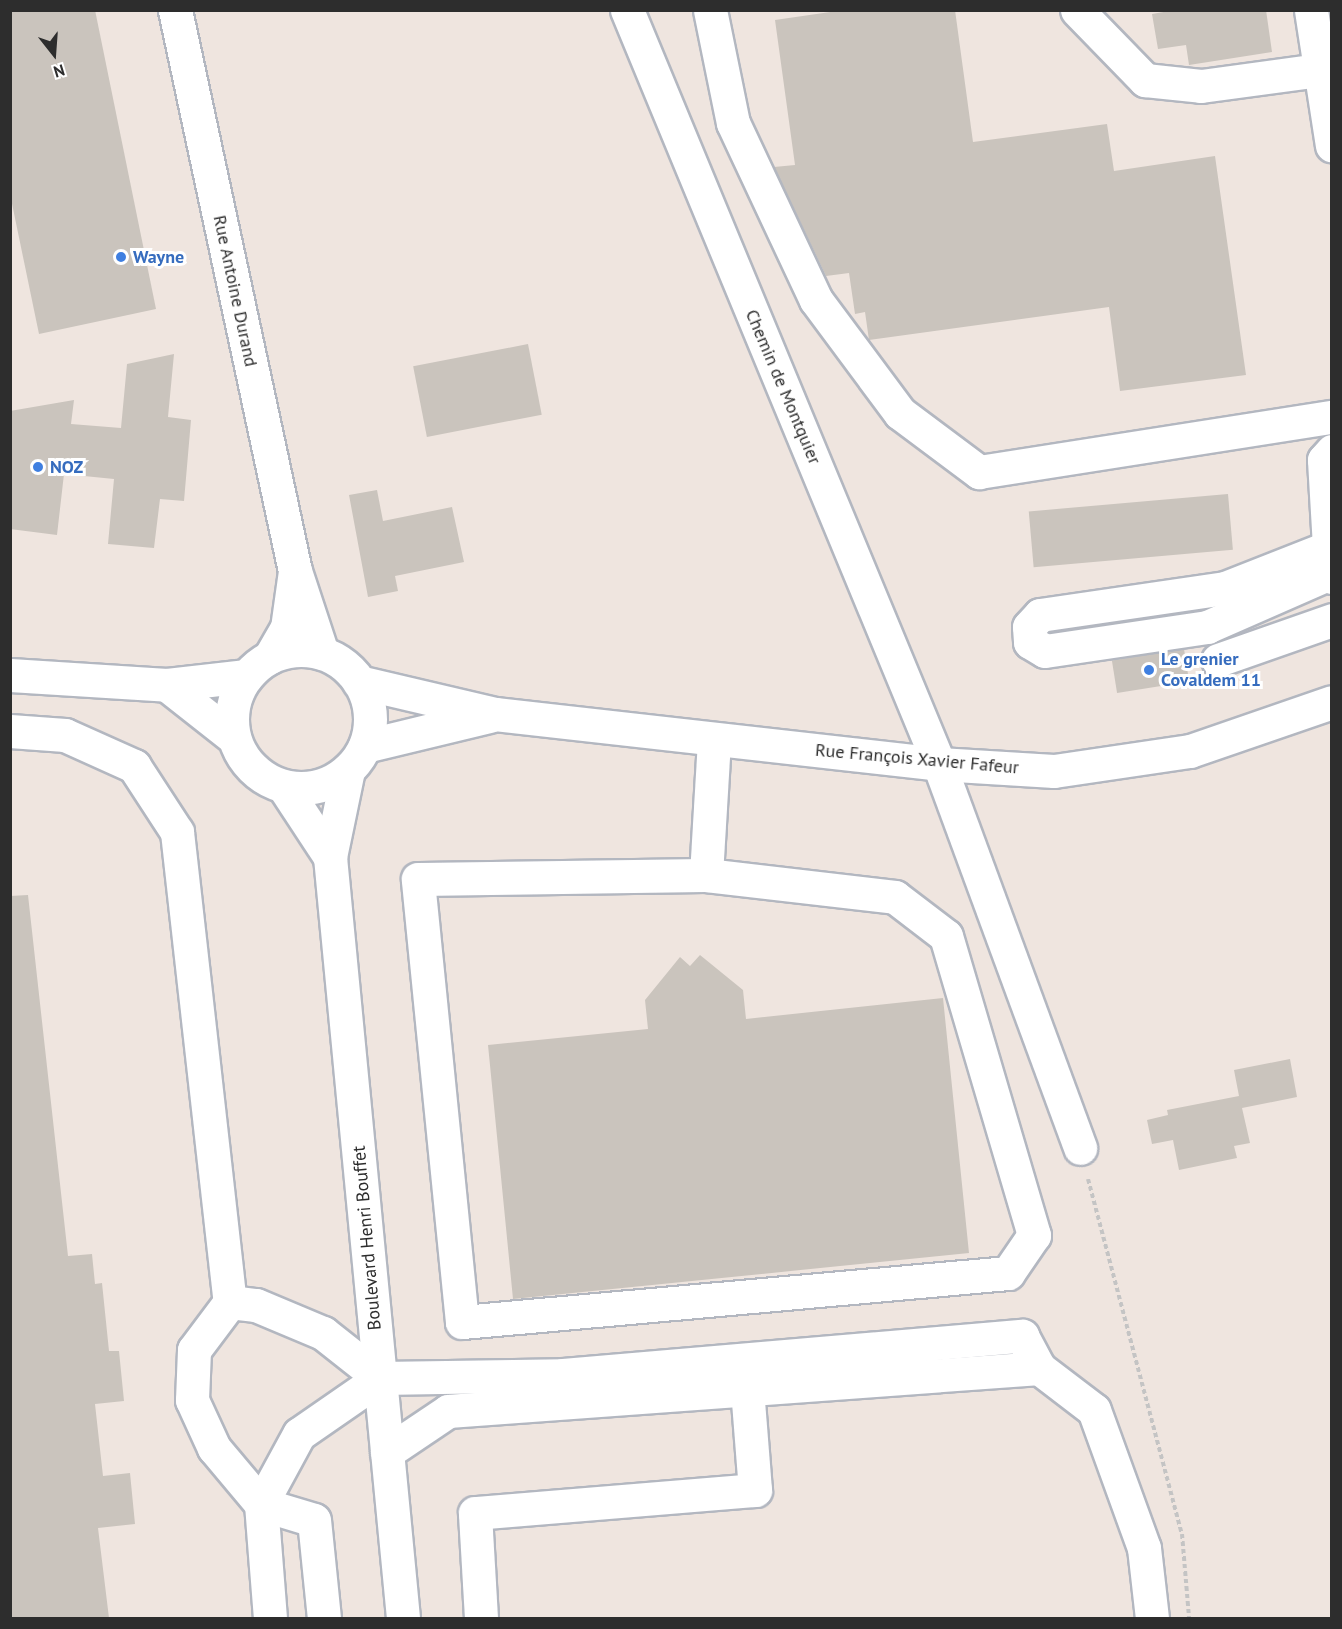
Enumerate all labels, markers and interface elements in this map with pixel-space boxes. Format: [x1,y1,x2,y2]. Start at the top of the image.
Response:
north arrow [24,24,84,84]
text: N [51,60,67,82]
street label: Rue Antoine Durand [208,213,262,369]
place label: Wayne [133,246,184,268]
marker: Wayne [114,250,128,264]
street label: Chemin de Montquier [741,306,825,468]
place label: NOZ [50,456,83,478]
marker: NOZ [31,460,45,474]
place label: Le grenier Covaldem 11 [1161,649,1261,692]
marker: Le grenier Covaldem 11 [1142,663,1156,677]
street label: Rue François Xavier Fafeur [814,739,1020,779]
street label: Boulevard Henri Bouffet [348,1145,386,1331]

